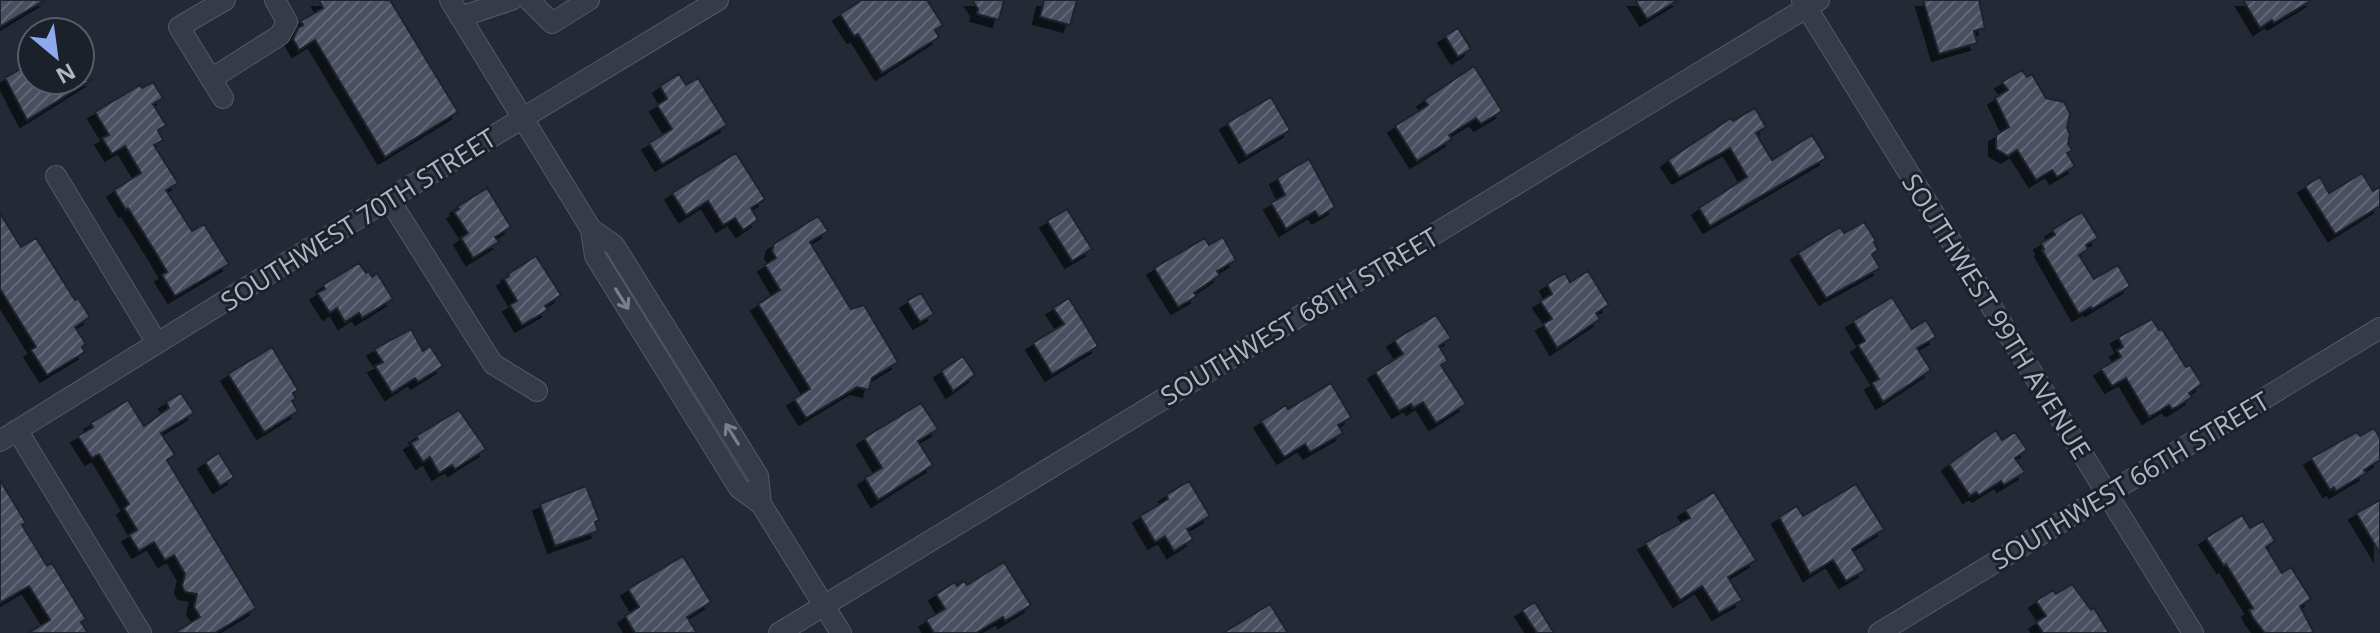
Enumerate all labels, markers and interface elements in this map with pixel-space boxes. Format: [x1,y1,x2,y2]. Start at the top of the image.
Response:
north arrow [16,16,96,96]
text: N [51,57,81,92]
street label: SOUTHWEST 70TH STREET [213,119,503,319]
street label: SOUTHWEST 99TH AVENUE [1894,167,2100,465]
street label: SOUTHWEST 68TH STREET [1153,218,1445,413]
one-way arrow [614,287,630,310]
street label: SOUTHWEST 66TH STREET [1984,382,2276,577]
one-way arrow [723,423,739,446]

